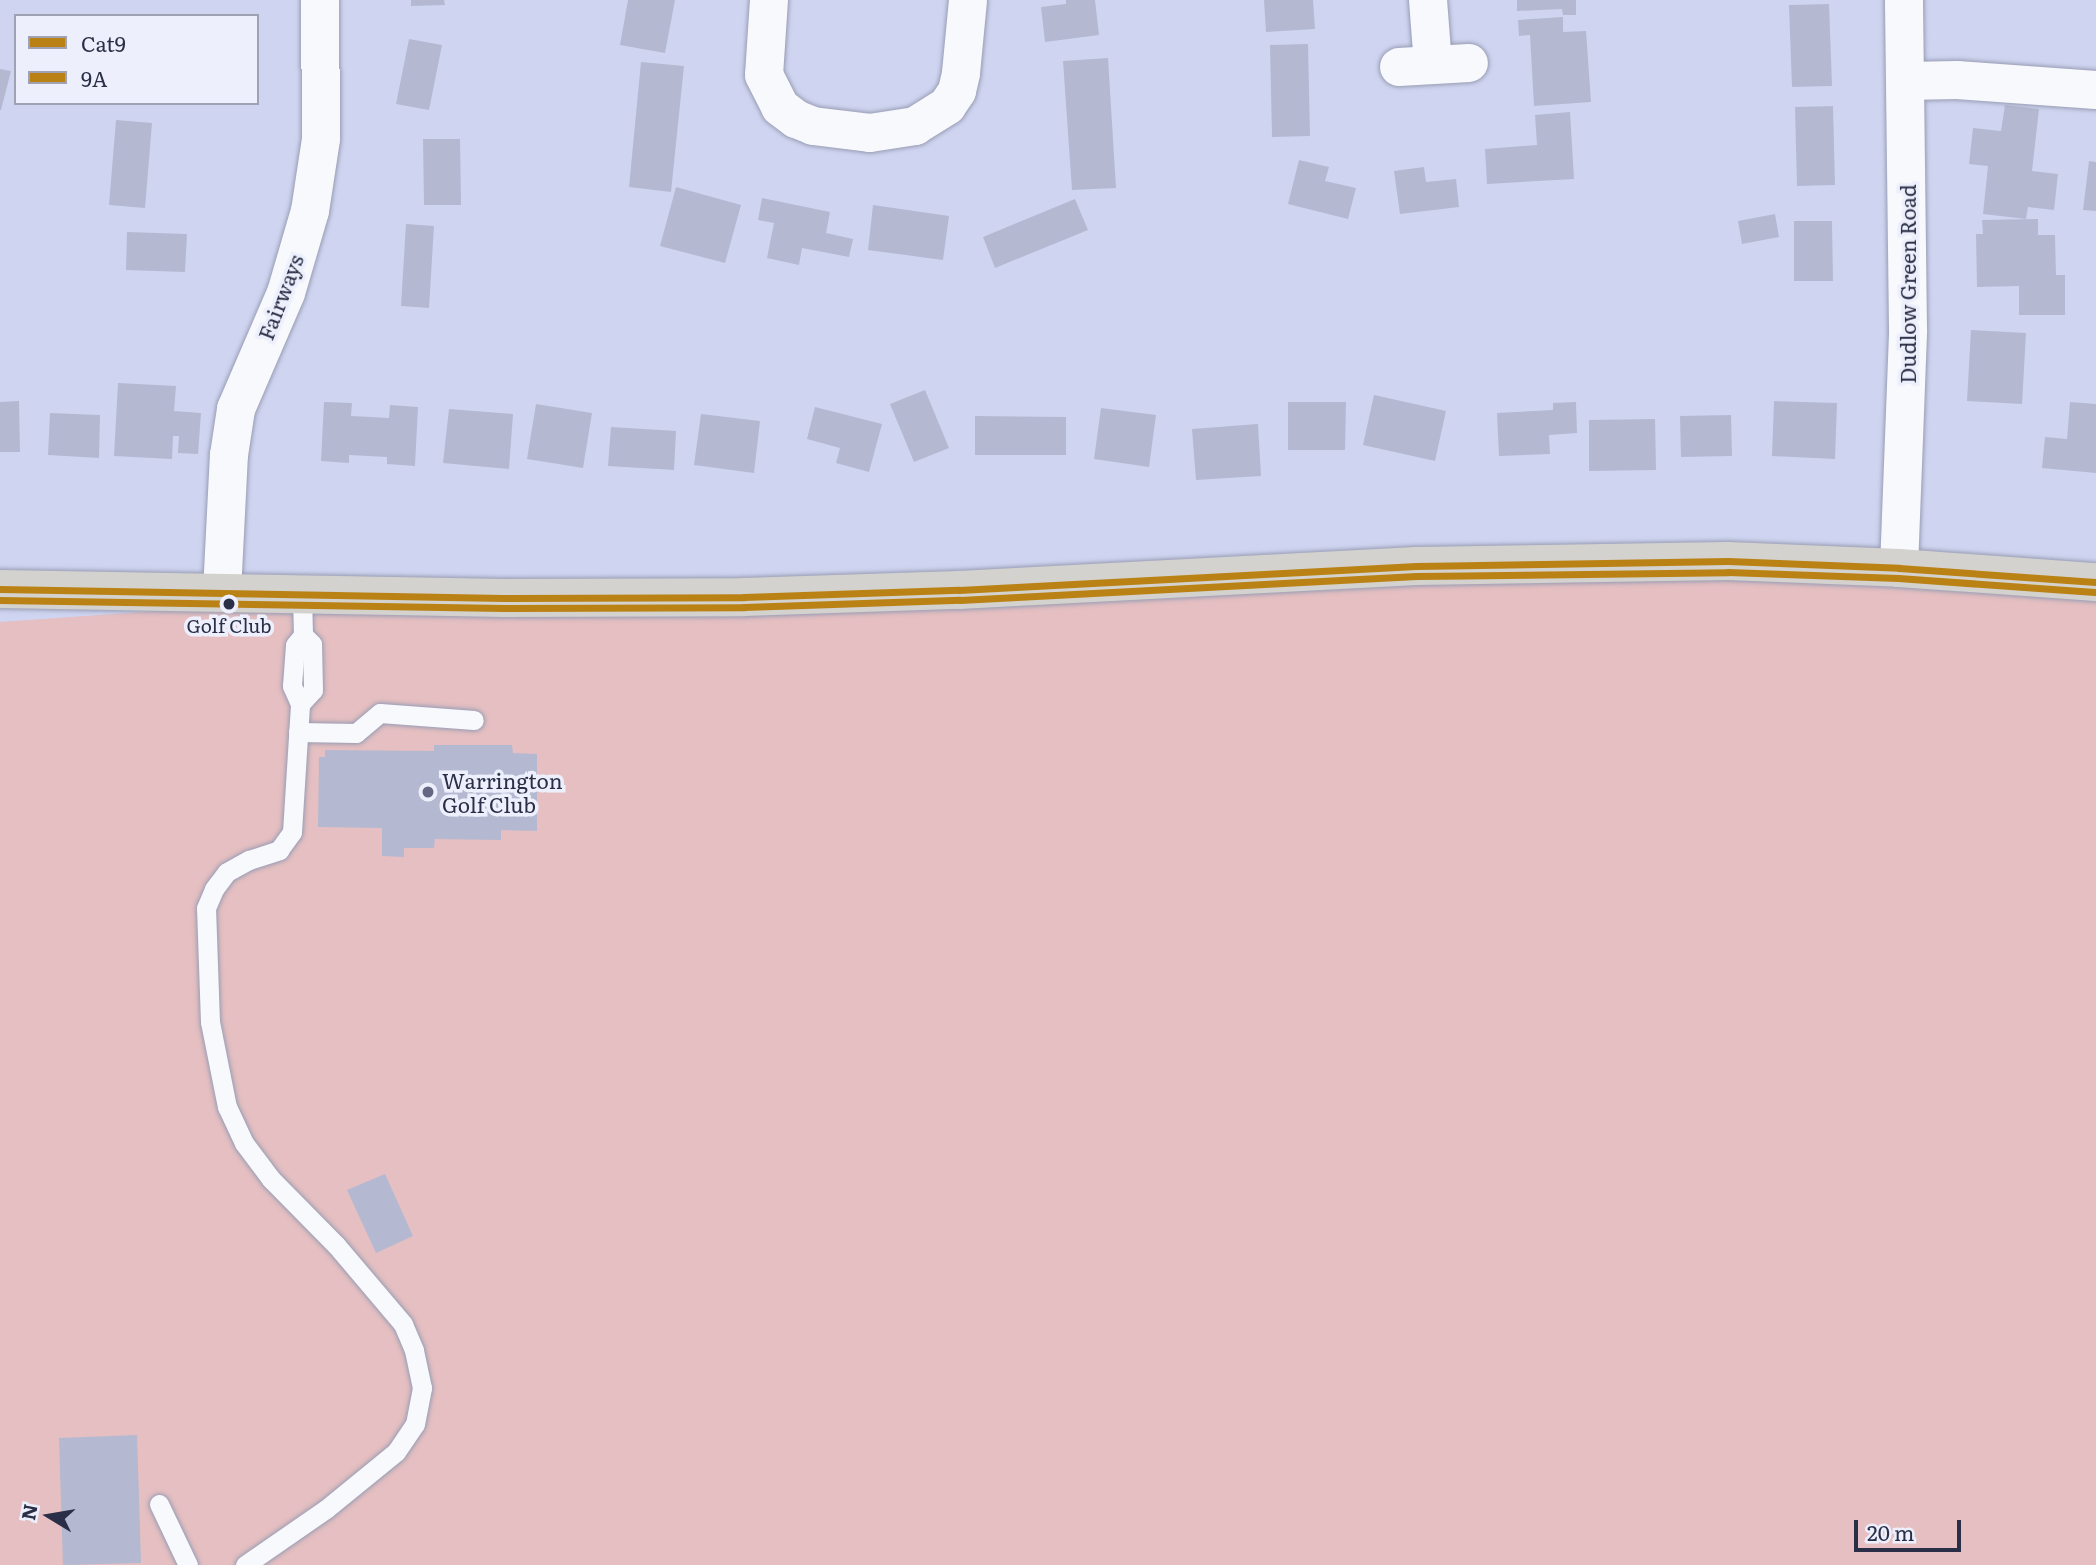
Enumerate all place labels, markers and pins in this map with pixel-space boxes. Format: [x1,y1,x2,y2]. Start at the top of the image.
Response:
marker: Golf Club [222,597,236,611]
place label: Golf Club [186,615,272,637]
place label: Warrington Golf Club [442,767,563,817]
marker: Warrington Golf Club [420,784,436,800]

